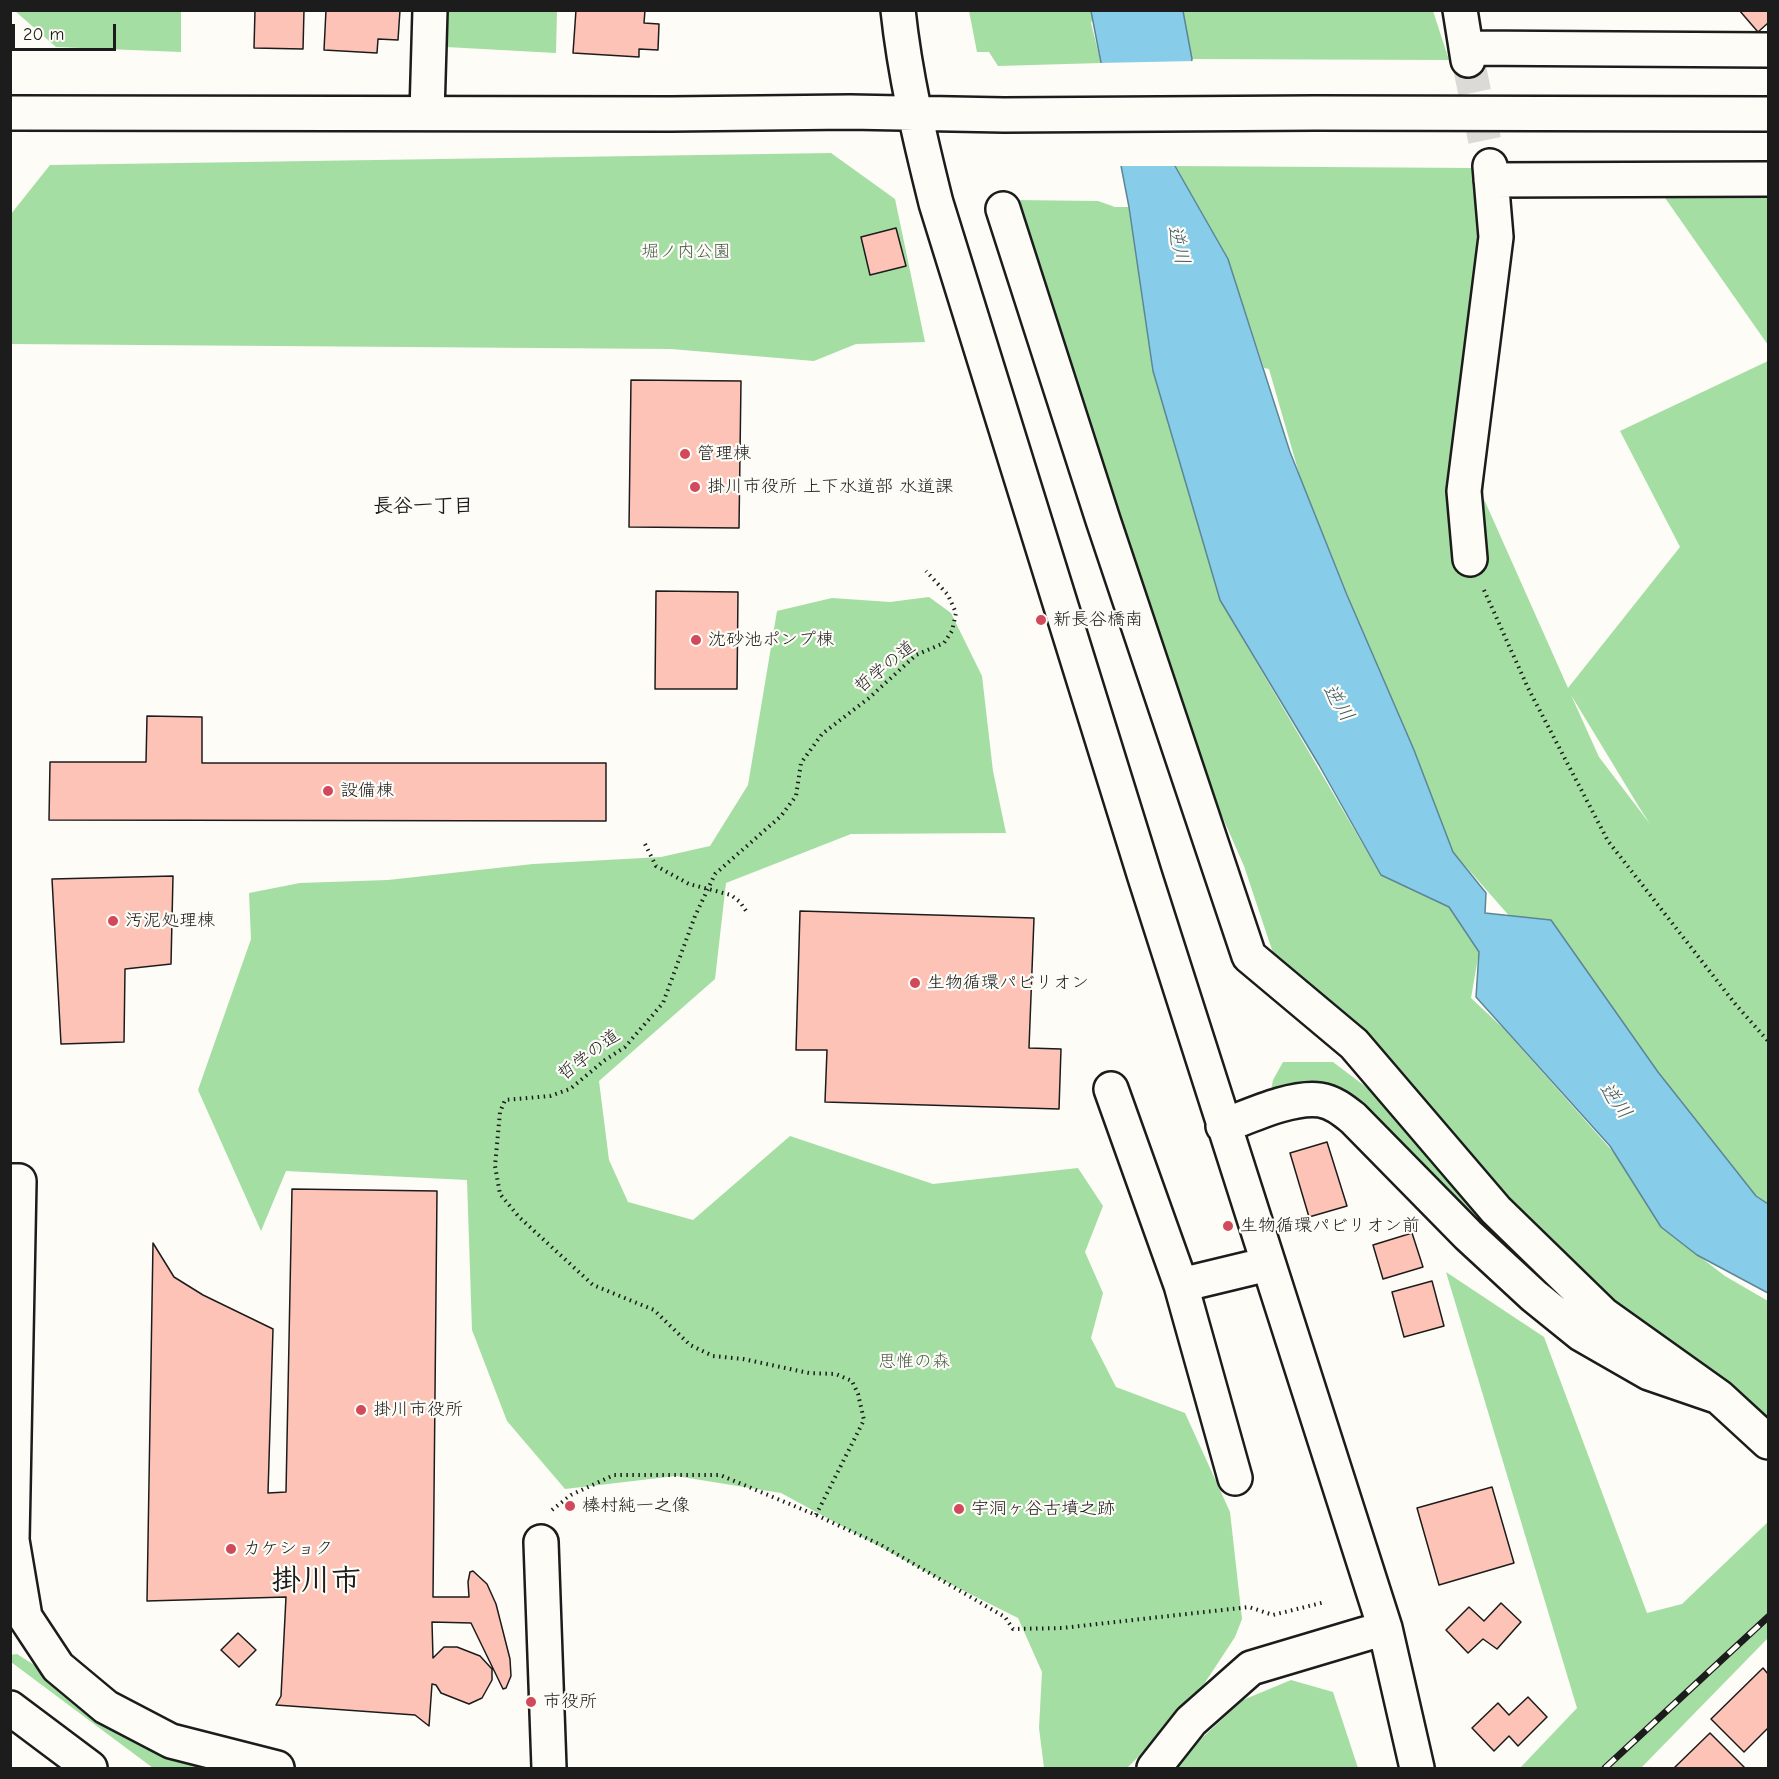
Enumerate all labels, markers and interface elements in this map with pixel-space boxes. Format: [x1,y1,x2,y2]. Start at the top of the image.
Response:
scale bar [15,12,118,50]
text: 20 m [23,24,64,45]
water label: 逆川 [1162,223,1194,267]
park label: 堀ノ内公園 [641,241,731,263]
place label: 管理棟 [697,443,751,465]
marker: 管理棟 [678,447,692,461]
place label: 掛川市役所 上下水道部 水道課 [707,476,953,498]
marker: 掛川市役所 上下水道部 水道課 [688,480,702,494]
district label: 長谷一丁目 [373,494,473,518]
place label: 新長谷橋南 [1053,609,1143,631]
marker: 新長谷橋南 [1034,613,1048,627]
place label: 沈砂池ポンプ棟 [708,629,834,651]
marker: 沈砂池ポンプ棟 [689,633,703,647]
street label: 哲学の道 [850,636,920,698]
water label: 逆川 [1317,680,1359,726]
place label: 設備棟 [340,780,394,802]
marker: 設備棟 [321,784,335,798]
place label: 汚泥処理棟 [125,910,215,932]
marker: 汚泥処理棟 [106,914,120,928]
place label: 生物循環パビリオン [927,972,1089,994]
marker: 生物循環パビリオン [908,976,922,990]
street label: 哲学の道 [554,1025,624,1085]
water label: 逆川 [1594,1078,1636,1124]
place label: 生物循環パビリオン前 [1240,1215,1420,1237]
marker: 生物循環パビリオン前 [1221,1219,1235,1233]
park label: 思惟の森 [878,1351,950,1373]
place label: 掛川市役所 [373,1399,463,1421]
marker: 掛川市役所 [354,1403,368,1417]
place label: 榛村純一之像 [582,1495,690,1517]
place label: 宇洞ヶ谷古墳之跡 [971,1498,1115,1520]
marker: 榛村純一之像 [563,1499,577,1513]
marker: 宇洞ヶ谷古墳之跡 [952,1502,966,1516]
place label: カケショク [243,1538,333,1560]
marker: カケショク [224,1542,238,1556]
district label: 掛川市 [271,1564,361,1600]
place label: 市役所 [543,1691,597,1713]
marker: 市役所 [524,1695,538,1709]

